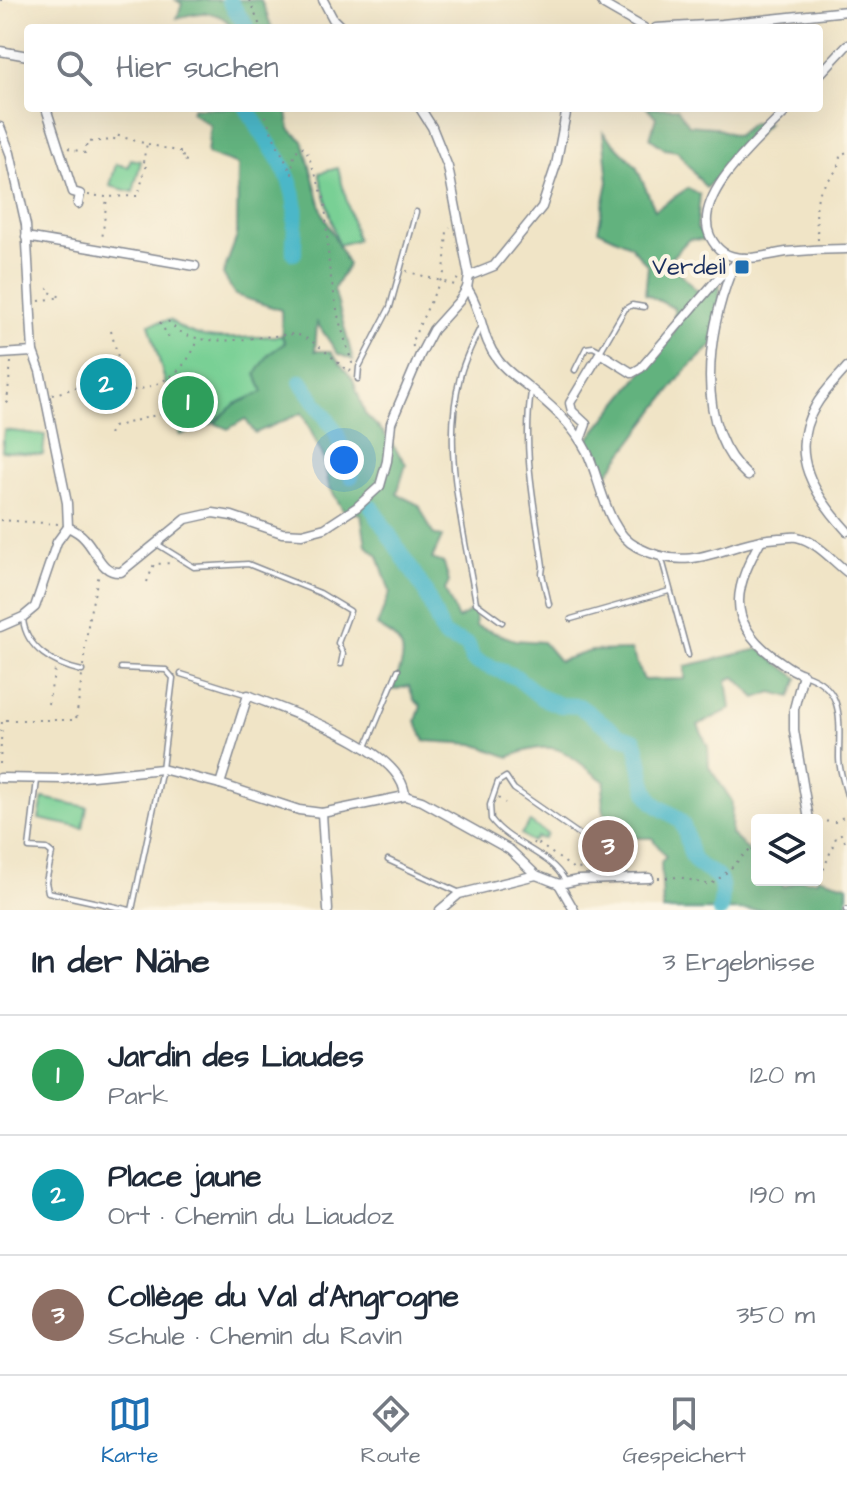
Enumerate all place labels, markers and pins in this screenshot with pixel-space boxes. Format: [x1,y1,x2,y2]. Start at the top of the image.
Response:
place label: Verdeil [652,250,726,284]
marker: Verdeil [733,258,751,276]
pin: 2 [80,354,132,414]
pin: 1 [162,372,214,432]
pin: 3 [582,816,634,876]

